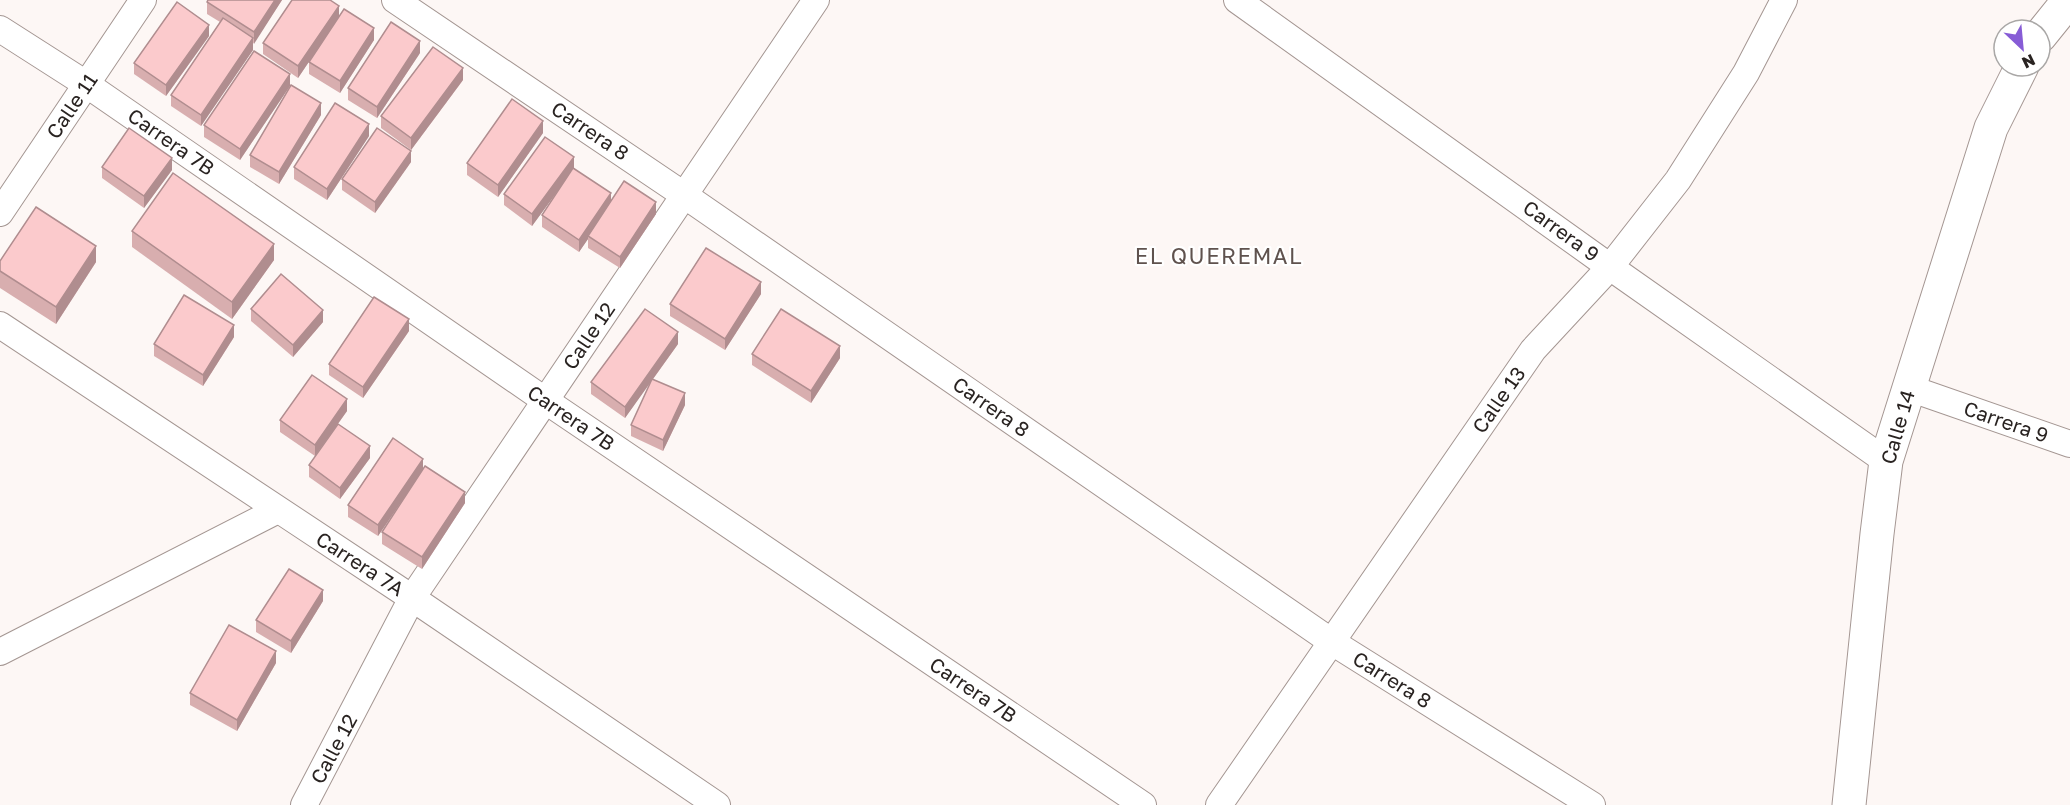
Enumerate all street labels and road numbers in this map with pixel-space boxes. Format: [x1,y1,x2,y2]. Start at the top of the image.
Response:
street label: Calle 11 [41,68,102,143]
street label: Carrera 8 [547,96,634,165]
street label: Carrera 7B [124,103,219,180]
street label: Carrera 9 [1519,195,1604,266]
street label: Calle 12 [557,297,619,373]
street label: Calle 13 [1467,362,1530,437]
street label: Carrera 8 [949,371,1034,441]
street label: Carrera 7B [523,379,620,455]
street label: Calle 14 [1875,387,1919,467]
street label: Carrera 9 [1961,395,2052,447]
street label: Carrera 7A [312,526,409,600]
street label: Carrera 8 [1349,646,1436,713]
street label: Carrera 7B [925,651,1022,727]
street label: Calle 12 [305,710,361,787]

